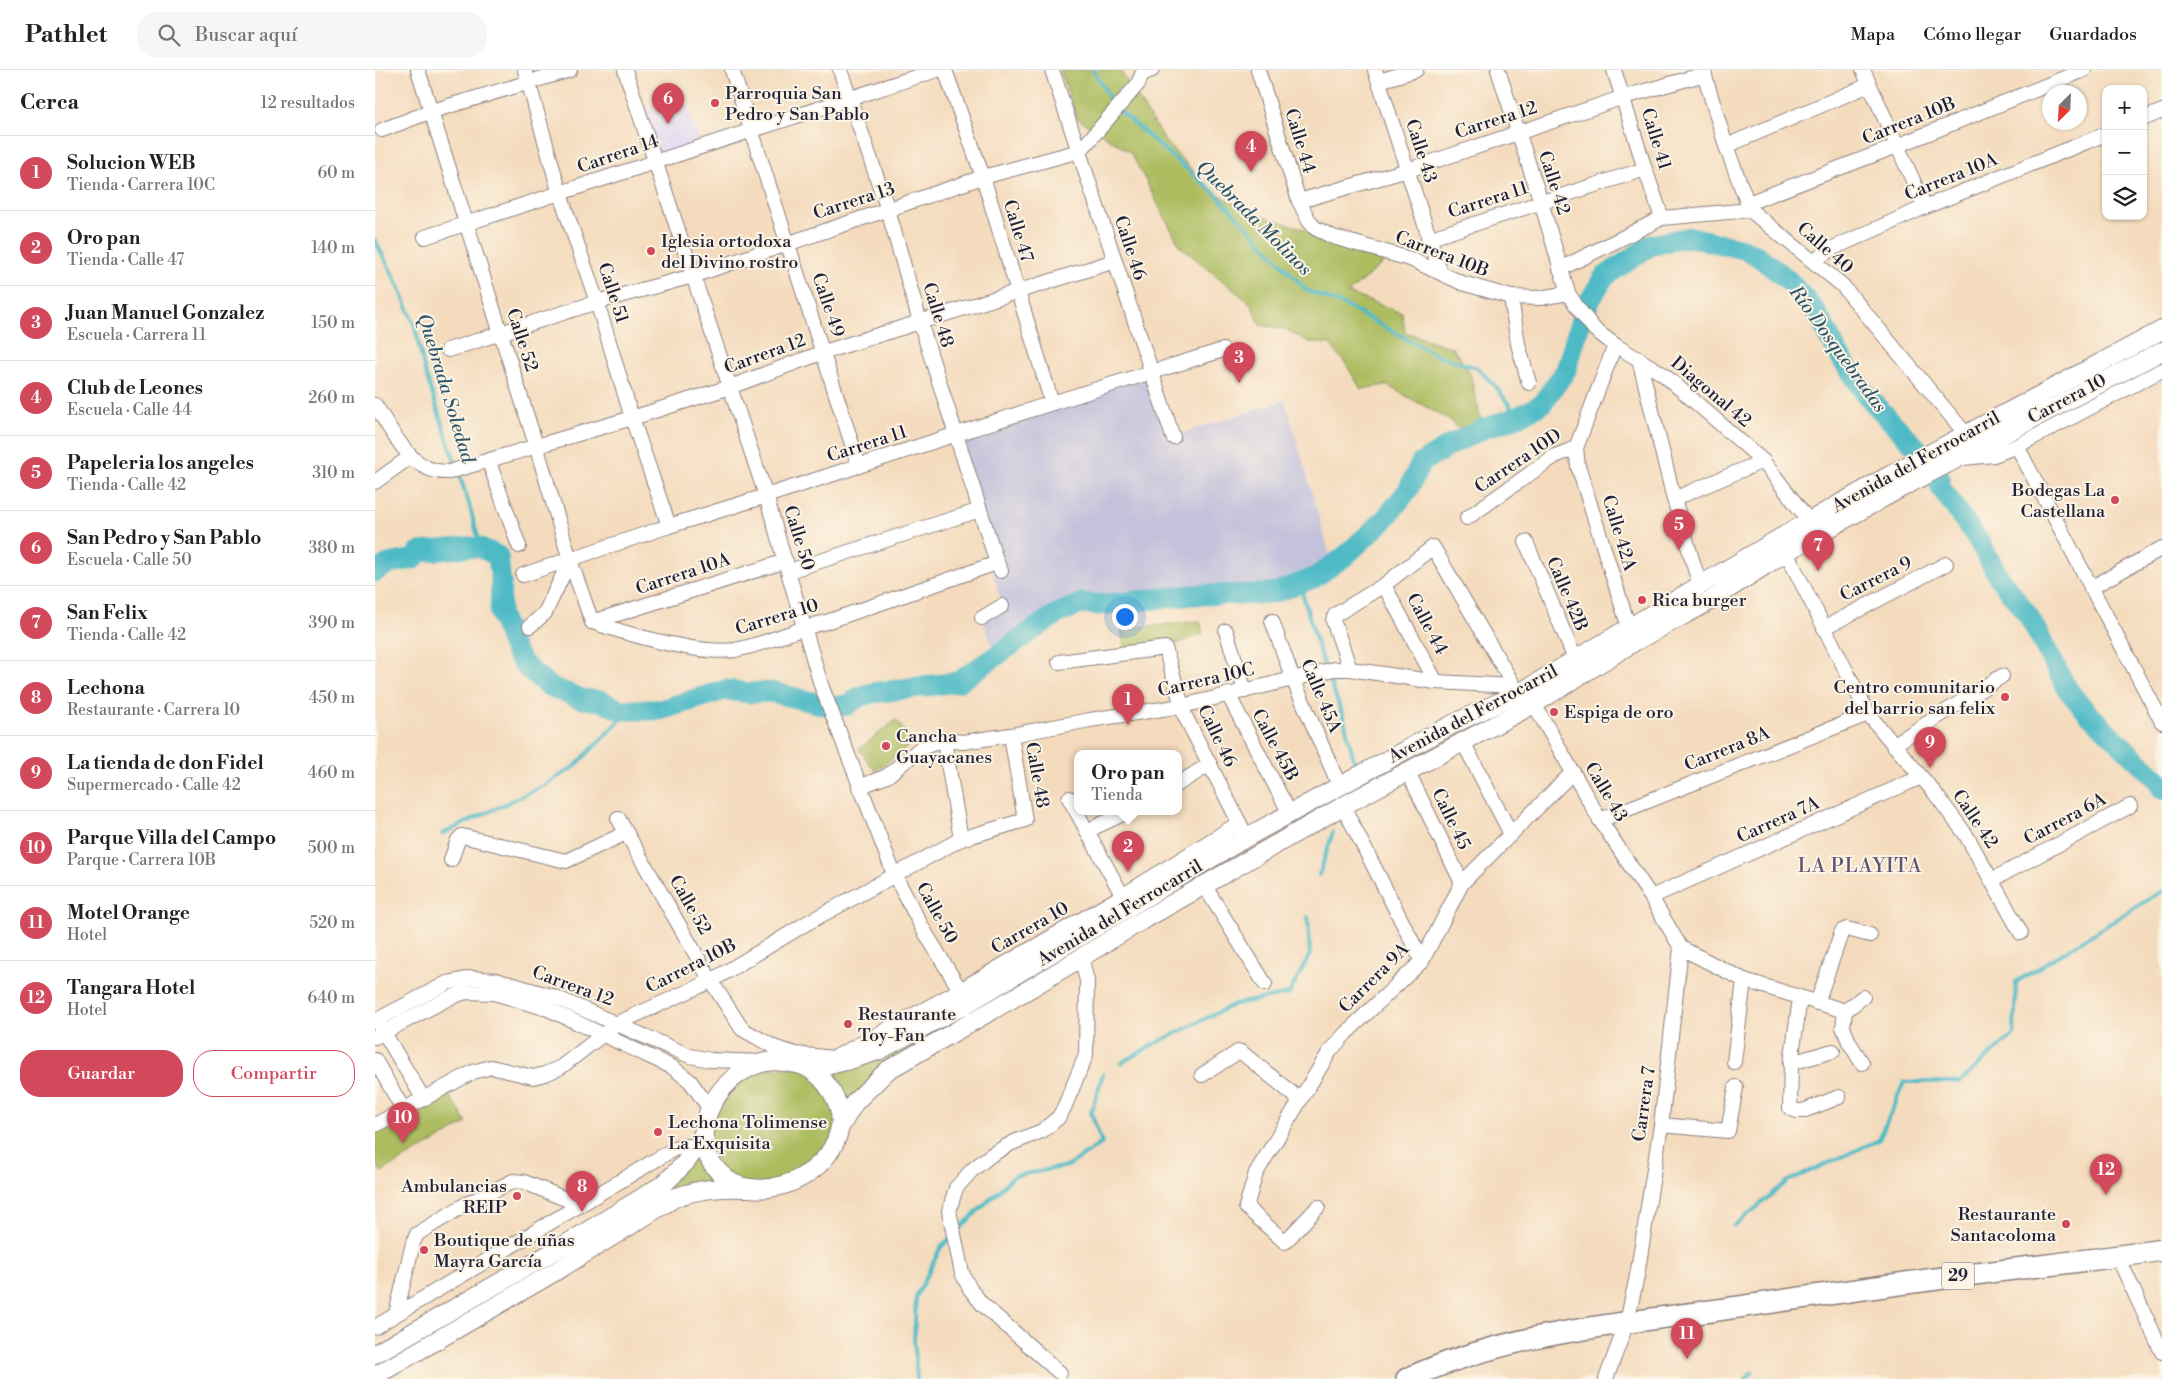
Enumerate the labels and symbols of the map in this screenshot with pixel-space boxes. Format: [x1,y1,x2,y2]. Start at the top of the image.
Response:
place label: Parroquia San Pedro y San Pablo [725,82,869,126]
pin: 6 [652,83,684,124]
north arrow [2042,85,2087,130]
street label: Carrera 10B [1859,92,1959,150]
street label: Carrera 12 [1452,96,1540,144]
marker: Parroquia San Pedro y San Pablo [709,97,721,109]
street label: Calle 41 [1636,105,1676,173]
street label: Calle 44 [1279,106,1321,177]
street label: Calle 43 [1400,116,1442,186]
street label: Carrera 14 [574,129,662,179]
pin: 4 [1235,131,1267,172]
street label: Calle 42 [1533,148,1575,218]
street label: Carrera 10A [1901,148,2001,206]
water label: Quebrada Molinos [1191,155,1317,281]
street label: Carrera 11 [1445,176,1531,224]
street label: Carrera 13 [810,177,898,225]
street label: Calle 47 [998,197,1038,265]
street label: Calle 46 [1109,213,1151,283]
street label: Calle 40 [1792,217,1858,279]
street label: Carrera 10B [1392,226,1492,282]
place label: Iglesia ortodoxa del Divino rostro [661,230,798,274]
marker: Iglesia ortodoxa del Divino rostro [645,245,657,257]
street label: Calle 51 [592,260,634,327]
street label: Calle 49 [806,270,850,340]
street label: Calle 48 [917,280,959,350]
water label: Río Dosquebradas [1783,280,1892,417]
street label: Calle 52 [501,305,543,375]
water label: Quebrada Soledad [412,310,481,467]
street label: Carrera 12 [721,329,809,379]
pin: 3 [1223,342,1255,383]
street label: Diagonal 42 [1666,352,1756,432]
street label: Carrera 10 [2024,369,2110,429]
street label: Avenida del Ferrocarril [1827,406,2005,518]
street label: Carrera 11 [824,420,910,468]
street label: Carrera 10D [1470,424,1566,498]
place label: Bodegas La Castellana [2011,479,2106,523]
street label: Calle 42A [1597,492,1642,574]
marker: Bodegas La Castellana [2109,494,2121,506]
street label: Calle 50 [778,503,820,573]
pin: 5 [1663,509,1695,550]
pin: 7 [1802,530,1834,571]
street label: Carrera 10A [633,548,734,600]
street label: Carrera 9 [1836,551,1916,607]
street label: Calle 42B [1541,553,1593,635]
street label: Calle 44 [1401,589,1453,659]
place label: Rica burger [1652,589,1747,612]
street label: Carrera 10 [733,593,822,641]
marker: Rica burger [1636,594,1648,606]
your location [1112,604,1138,630]
street label: Calle 45A [1295,656,1347,737]
street label: Carrera 10C [1156,658,1256,702]
street label: Avenida del Ferrocarril [1383,659,1562,769]
place label: Centro comunitario del barrio san felix [1833,676,1996,720]
pin: 1 [1112,684,1144,725]
marker: Centro comunitario del barrio san felix [1999,691,2011,703]
street label: Calle 46 [1192,701,1242,771]
place label: Espiga de oro [1564,701,1674,724]
street label: Calle 45B [1246,705,1304,785]
marker: Espiga de oro [1548,706,1560,718]
street label: Carrera 8A [1681,721,1774,777]
place label: Cancha Guayacanes [896,725,992,769]
pin: 9 [1914,727,1946,768]
marker: Cancha Guayacanes [880,740,892,752]
street label: Calle 48 [1020,740,1054,810]
street label: Calle 43 [1579,758,1633,826]
street label: Calle 45 [1426,784,1476,854]
street label: Calle 42 [1947,785,2003,853]
street label: Carrera 6A [2020,787,2111,850]
street label: Carrera 7A [1733,791,1824,848]
pin: 2 [1112,831,1144,872]
street label: Avenida del Ferrocarril [1032,854,1207,972]
district label: LA PLAYITA [1798,854,1922,878]
street label: Calle 52 [664,871,716,939]
street label: Calle 50 [911,878,963,948]
street label: Carrera 10 [987,897,1073,959]
street label: Carrera 10B [642,933,740,999]
street label: Carrera 9A [1334,938,1414,1018]
street label: Carrera 12 [529,961,617,1011]
place label: Restaurante Toy-Fan [858,1003,956,1047]
marker: Restaurante Toy-Fan [842,1018,854,1030]
street label: Carrera 7 [1627,1065,1661,1143]
pin: 10 [387,1102,419,1143]
place label: Lechona Tolimense La Exquisita [668,1111,827,1155]
marker: Lechona Tolimense La Exquisita [652,1126,664,1138]
pin: 12 [2090,1154,2122,1195]
pin: 8 [566,1171,598,1212]
place label: Ambulancias REIP [400,1175,507,1219]
marker: Ambulancias REIP [511,1190,523,1202]
place label: Restaurante Santacoloma [1951,1203,2057,1247]
marker: Restaurante Santacoloma [2060,1218,2072,1230]
place label: Boutique de uñas Mayra García [433,1229,575,1273]
marker: Boutique de uñas Mayra García [418,1244,430,1256]
road number: 29 [1942,1262,1974,1290]
pin: 11 [1671,1318,1703,1359]

